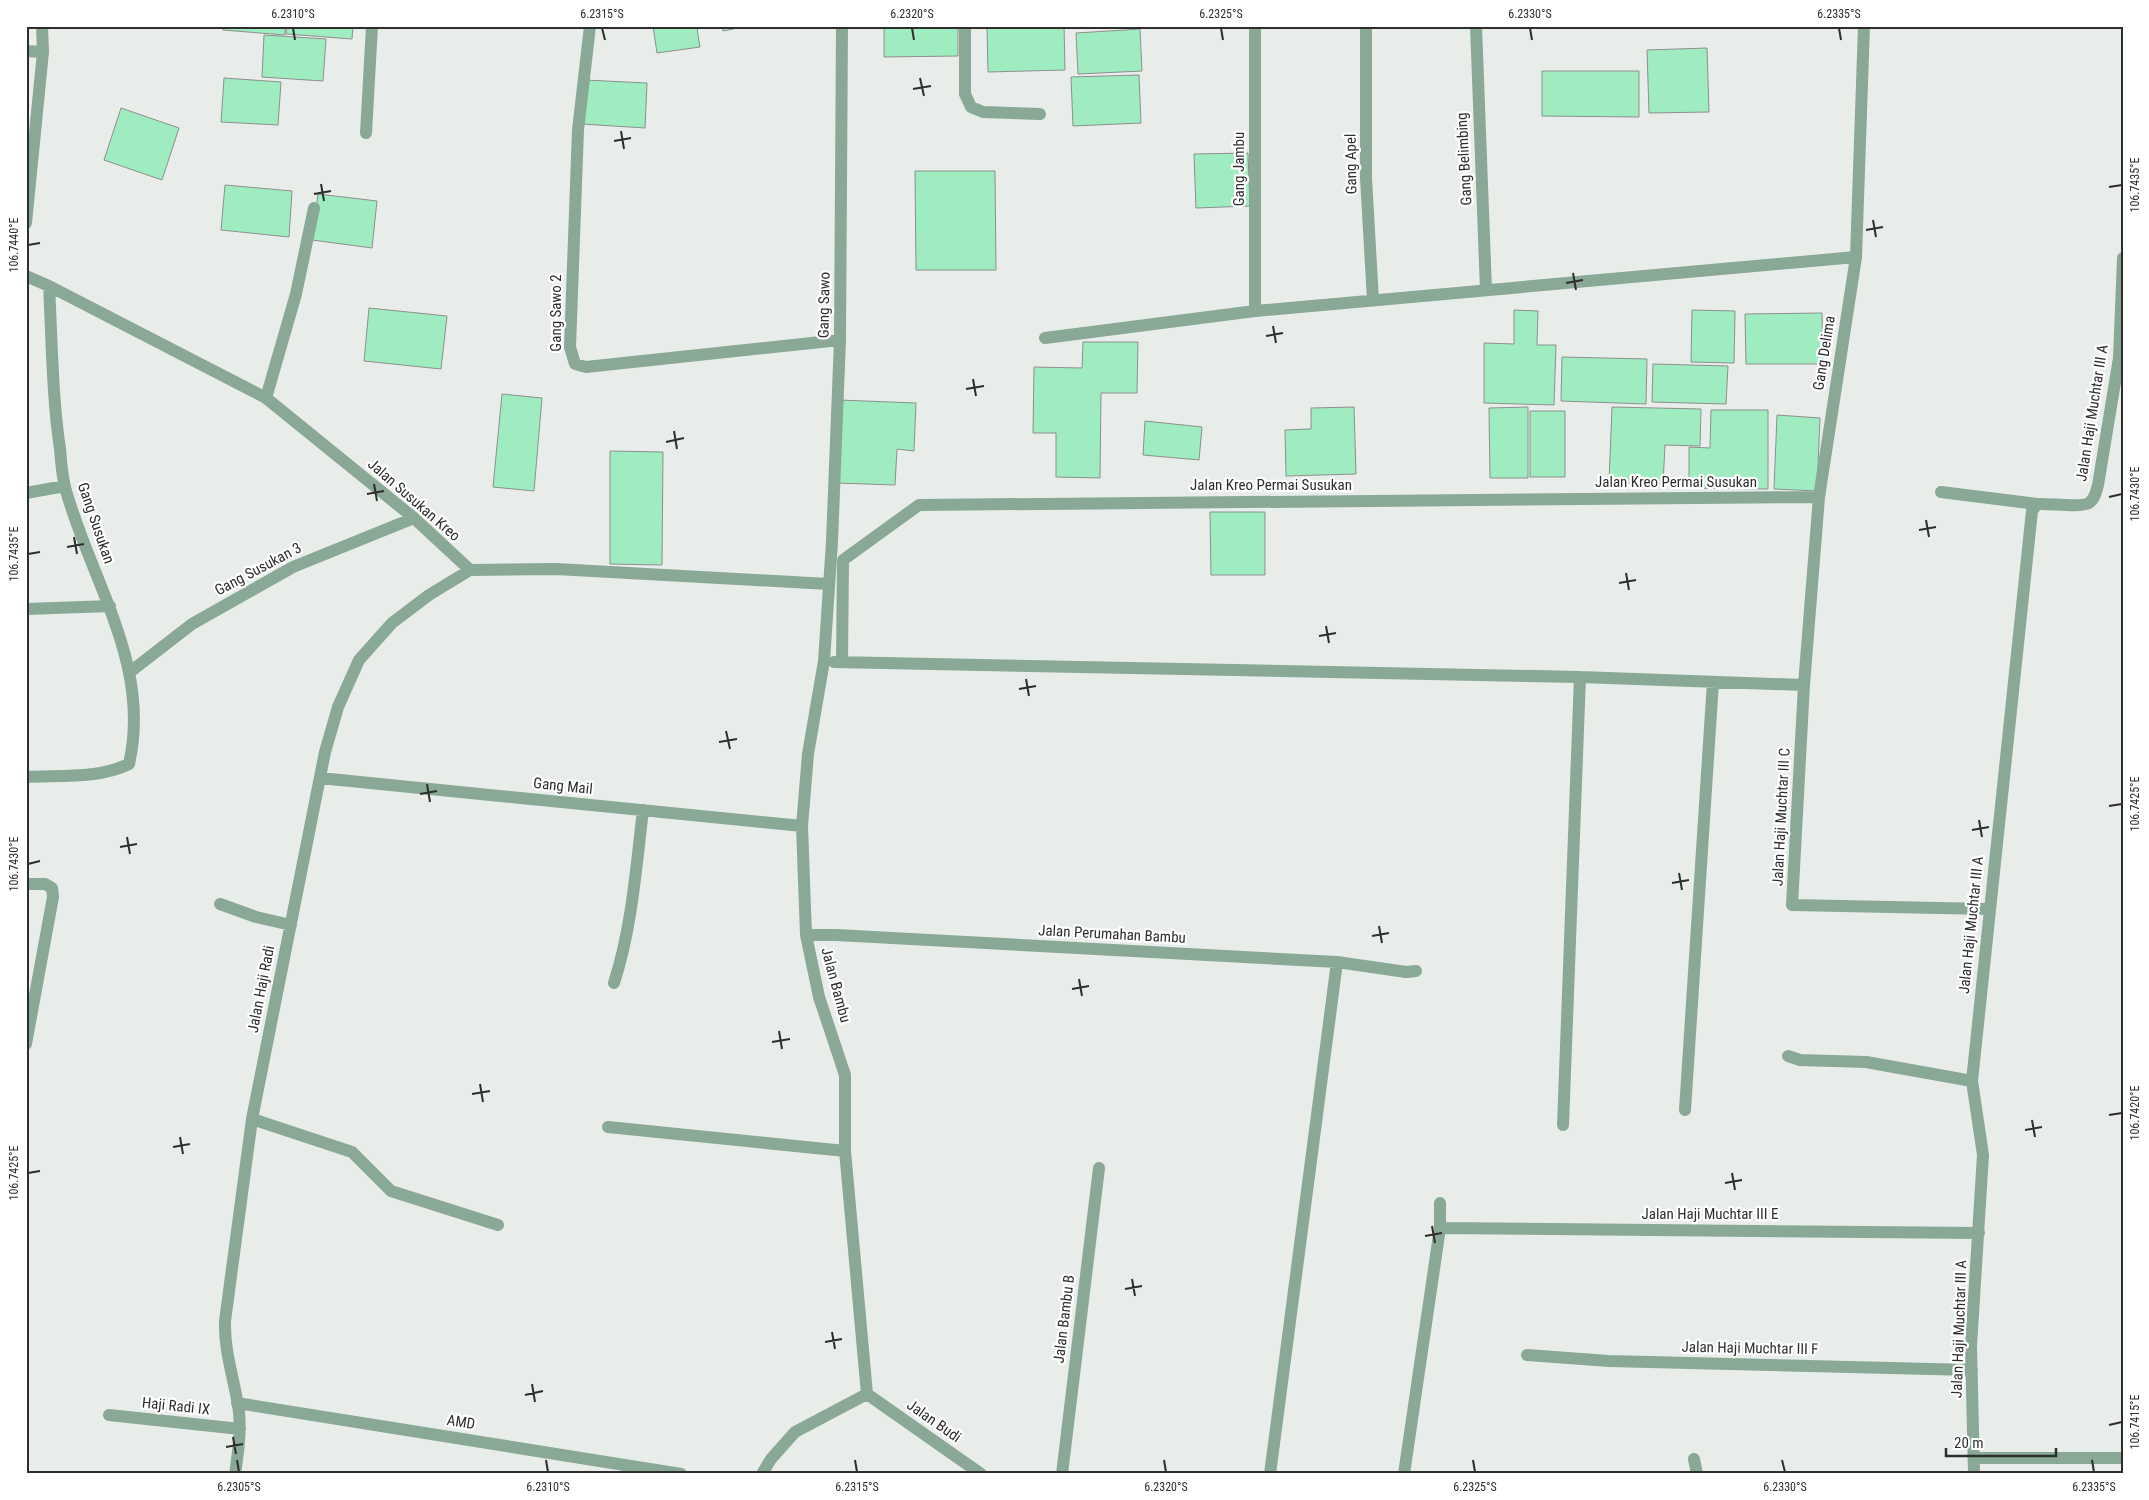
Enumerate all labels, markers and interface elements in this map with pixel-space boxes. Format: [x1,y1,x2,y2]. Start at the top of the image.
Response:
text: 6.2310°S [271,7,315,21]
text: 6.2315°S [580,7,624,21]
text: 6.2320°S [890,7,934,21]
text: 6.2325°S [1199,7,1243,21]
text: 6.2330°S [1508,7,1552,21]
text: 6.2335°S [1817,7,1861,21]
street label: Gang Belimbing [1453,112,1475,206]
street label: Gang Jambu [1230,132,1248,206]
street label: Gang Apel [1341,134,1361,194]
text: 106.7435°E [2128,157,2142,213]
text: 106.7440°E [7,217,21,273]
street label: Gang Sawo [814,272,834,338]
street label: Gang Sawo 2 [547,274,565,352]
street label: Gang Delima [1809,314,1839,392]
street label: Jalan Haji Muchtar III A [2072,343,2112,483]
street label: Jalan Susukan Kreo [364,455,464,545]
text: 106.7430°E [2128,466,2142,522]
street label: Jalan Kreo Permai Susukan [1595,473,1757,491]
street label: Jalan Kreo Permai Susukan [1190,476,1352,494]
street label: Gang Susukan [74,480,118,566]
text: 106.7435°E [7,526,21,582]
street label: Gang Susukan 3 [212,539,304,599]
street label: Jalan Haji Muchtar III C [1768,748,1794,886]
street label: Gang Mail [532,774,594,798]
text: 106.7425°E [2128,776,2142,832]
text: 106.7430°E [7,836,21,892]
street label: Jalan Haji Muchtar III A [1955,855,1987,995]
street label: Jalan Perumahan Bambu [1038,921,1186,947]
street label: Jalan Haji Radi [244,944,278,1034]
street label: Jalan Bambu [817,945,855,1025]
text: 106.7420°E [2128,1085,2142,1141]
text: 106.7425°E [7,1145,21,1201]
street label: Jalan Haji Muchtar III E [1641,1205,1779,1223]
street label: Jalan Haji Muchtar III A [1948,1259,1970,1398]
street label: Jalan Bambu B [1050,1274,1078,1364]
street label: Jalan Haji Muchtar III F [1681,1338,1819,1358]
street label: Haji Radi IX [141,1393,211,1419]
text: 106.7415°E [2128,1394,2142,1450]
street label: Jalan Budi [903,1396,965,1446]
street label: AMD [445,1411,477,1433]
scale bar [1946,1425,2056,1457]
text: 20 m [1954,1434,1984,1452]
text: 6.2305°S [217,1480,261,1494]
text: 6.2310°S [526,1480,570,1494]
text: 6.2315°S [835,1480,879,1494]
text: 6.2320°S [1144,1480,1188,1494]
text: 6.2325°S [1453,1480,1497,1494]
text: 6.2330°S [1763,1480,1807,1494]
text: 6.2335°S [2072,1480,2116,1494]

